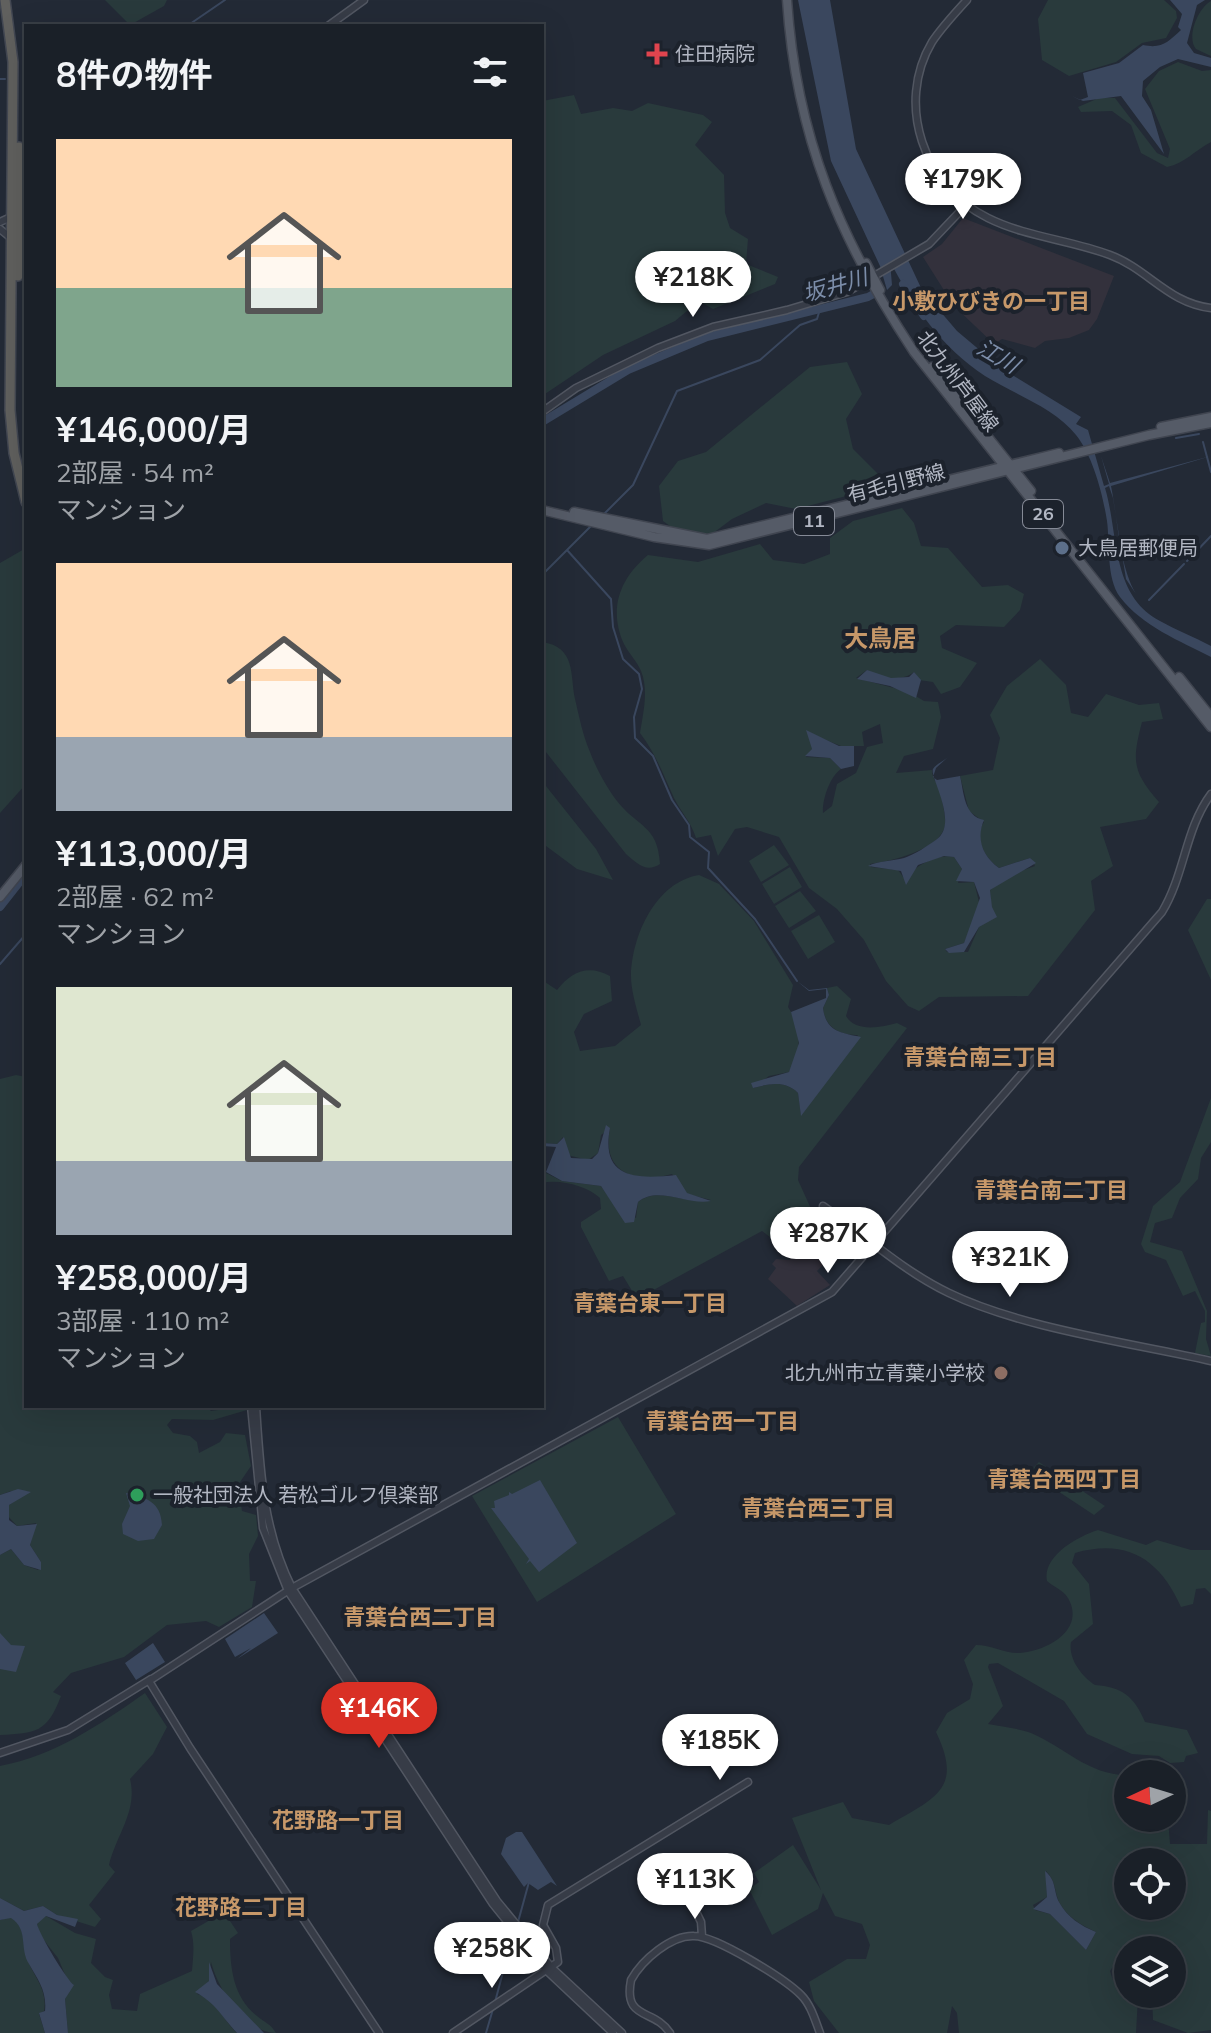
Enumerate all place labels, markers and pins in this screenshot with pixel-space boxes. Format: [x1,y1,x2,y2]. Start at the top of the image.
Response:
place label: 住田病院 [675,41,755,66]
marker: 住田病院 [646,43,668,65]
pin: ¥179K [907,153,1019,221]
pin: ¥218K [637,251,749,319]
place label: 大鳥居郵便局 [1078,535,1198,560]
marker: 大鳥居郵便局 [1053,539,1071,557]
pin: ¥287K [772,1207,884,1275]
pin: ¥321K [954,1231,1066,1299]
place label: 北九州市立青葉小学校 [785,1360,985,1385]
marker: 北九州市立青葉小学校 [992,1364,1010,1382]
place label: 一般社団法人 若松ゴルフ倶楽部 [153,1482,438,1507]
marker: 一般社団法人 若松ゴルフ倶楽部 [128,1486,146,1504]
pin: ¥146K [323,1682,435,1750]
pin: ¥185K [664,1714,776,1782]
pin: ¥113K [639,1853,751,1921]
pin: ¥258K [436,1922,548,1990]

